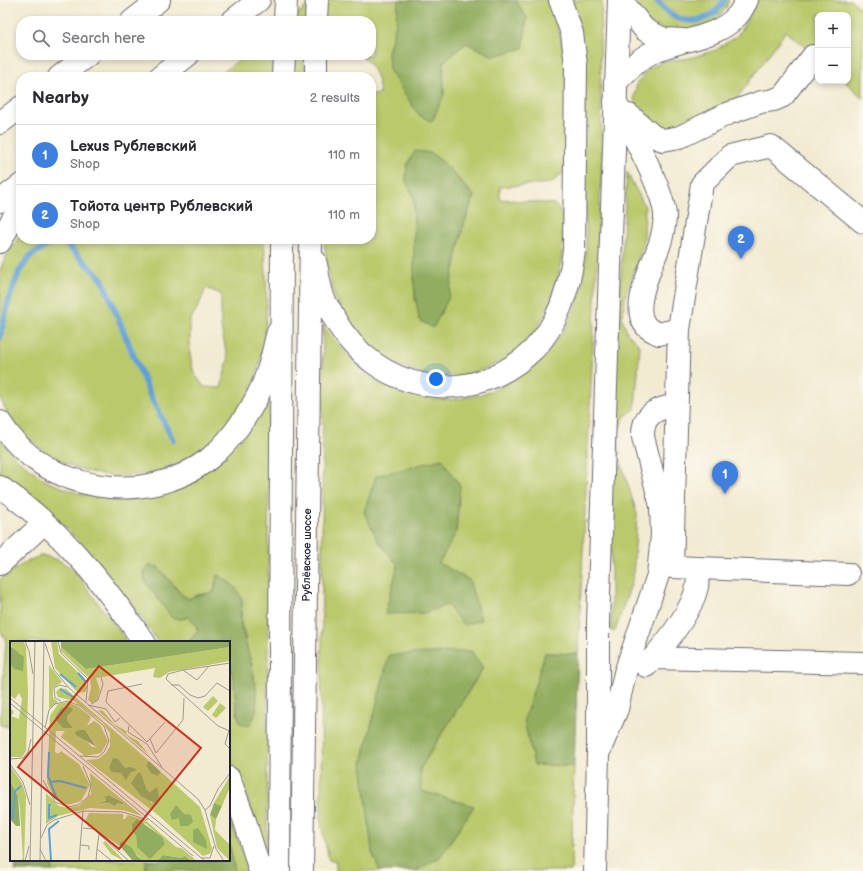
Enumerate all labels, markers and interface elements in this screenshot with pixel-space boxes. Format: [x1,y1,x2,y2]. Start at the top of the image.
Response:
map controls [815,12,851,84]
button: + [815,12,851,48]
search box [16,16,376,60]
icon: search [30,27,52,49]
text: Search here [62,29,145,48]
button: − [815,48,851,84]
text: Nearby [32,88,89,108]
text: 2 results [310,90,360,106]
text: Lexus Рублевский [70,137,197,156]
text: 1 [42,147,48,163]
text: 110 m [328,147,360,163]
text: Shop [70,156,100,172]
text: Тойота центр Рублевский [70,197,253,216]
text: 2 [41,207,49,223]
text: 110 m [328,207,360,223]
text: Shop [70,216,100,232]
pin: 2 [728,226,754,259]
your location [426,369,446,389]
pin: 1 [712,461,738,494]
street label: Рублёвское шоссе [300,508,314,602]
inset map [10,641,230,861]

